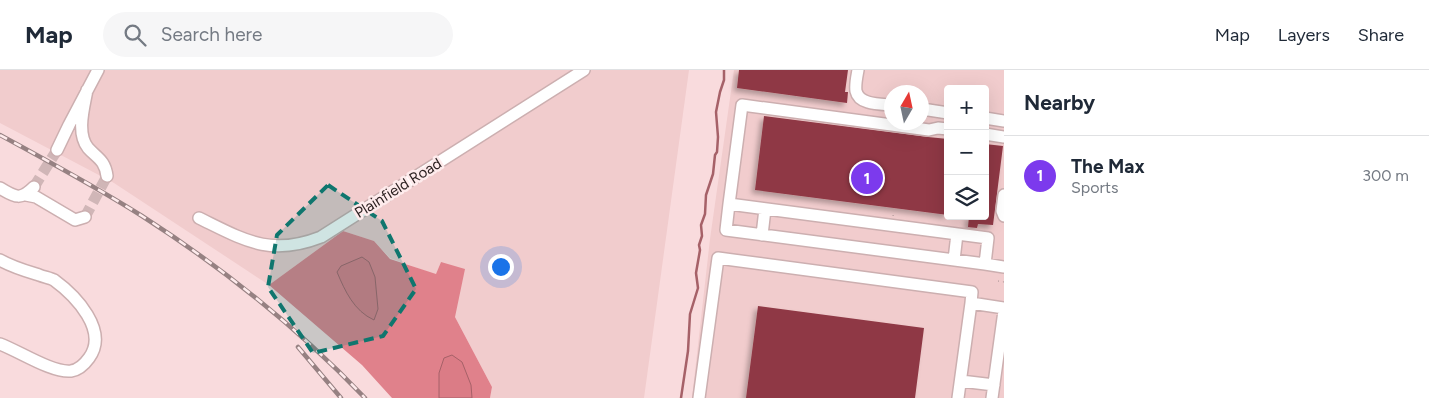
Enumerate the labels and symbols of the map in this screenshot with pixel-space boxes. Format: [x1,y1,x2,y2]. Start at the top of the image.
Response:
north arrow [884,85,929,130]
street label: Plainfield Road [351,154,445,222]
pin: 1 [851,159,883,197]
your location [488,254,514,280]

